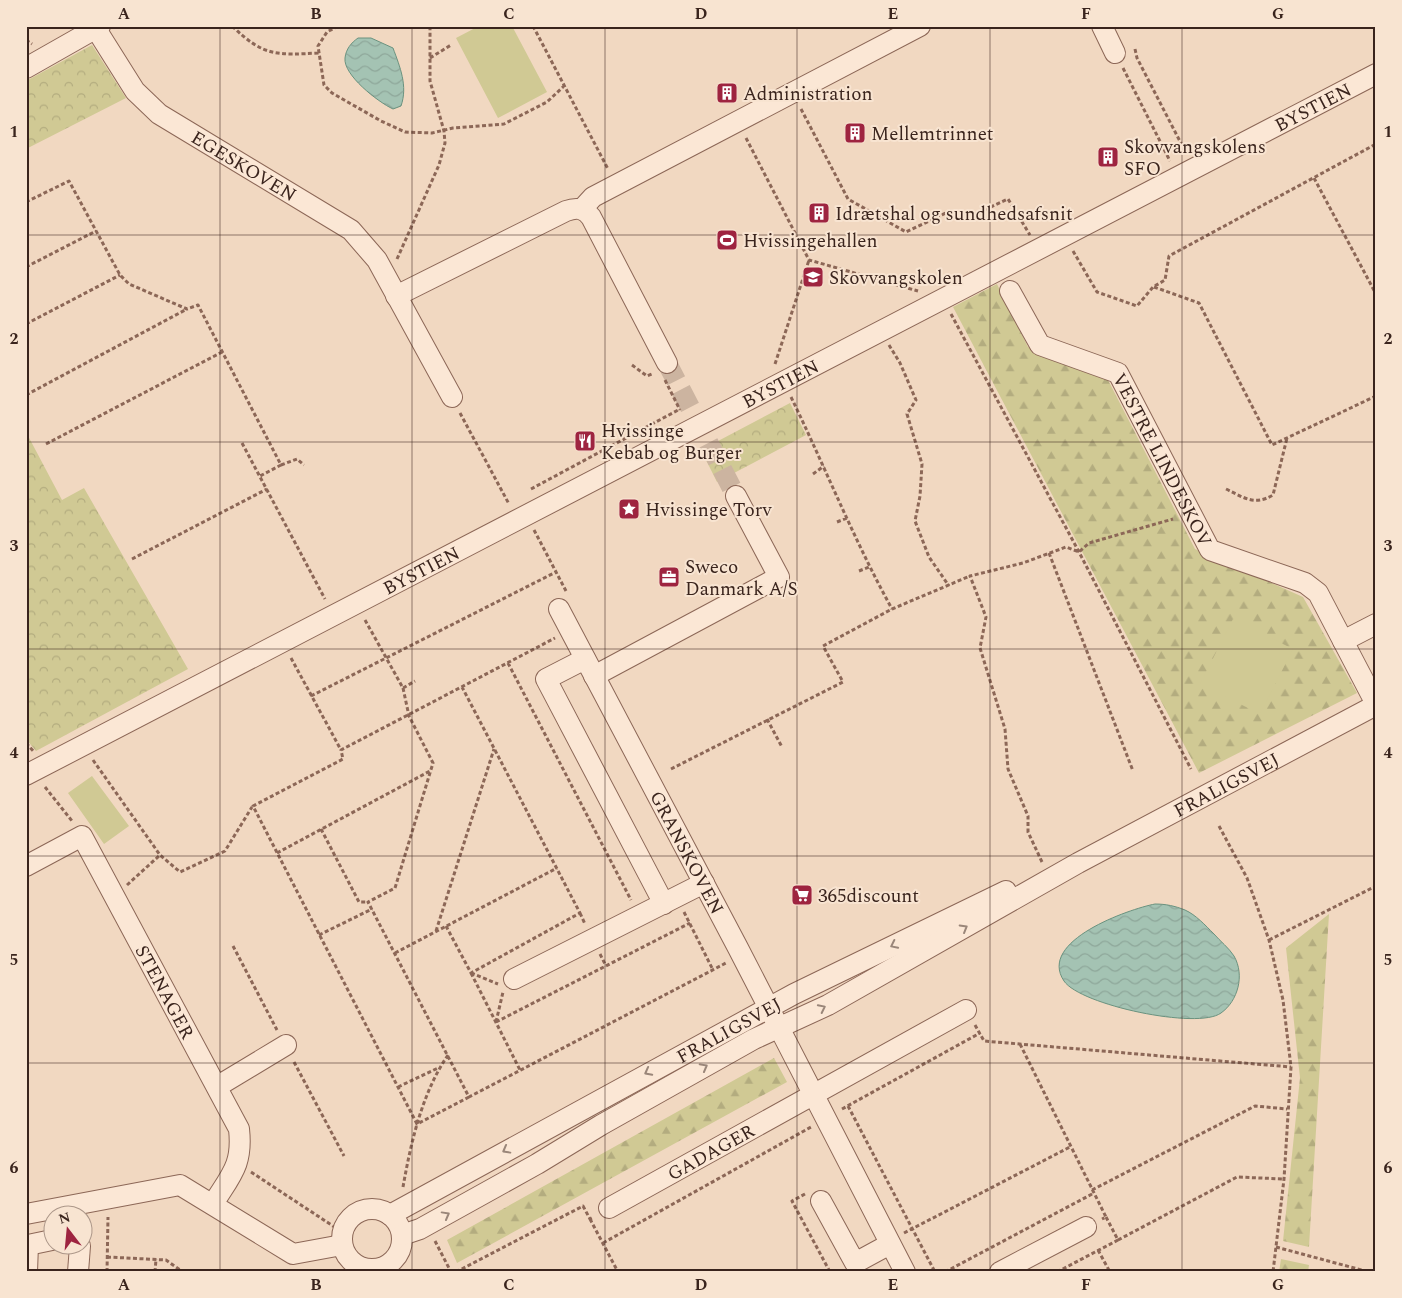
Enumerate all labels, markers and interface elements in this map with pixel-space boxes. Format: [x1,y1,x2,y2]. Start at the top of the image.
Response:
text: A [118,2,131,26]
text: B [310,2,322,26]
text: C [503,2,515,26]
text: D [695,2,708,26]
text: E [888,2,898,26]
text: F [1081,2,1091,26]
text: G [1272,2,1284,26]
street label: BYSTIEN [1270,76,1357,140]
place label: Administration [743,80,873,109]
building icon: Administration [715,81,739,105]
text: 1 [10,120,18,144]
place label: Mellemtrinnet [871,120,994,149]
text: 1 [1384,120,1392,144]
building icon: Mellemtrinnet [843,121,867,145]
street label: EGESKOVEN [185,124,302,210]
place label: Skovvangskolens SFO [1124,133,1266,184]
building icon: Skovvangskolens SFO [1096,145,1120,169]
place label: Idrætshal og sundhedsafsnit [835,200,1073,229]
building icon: Idrætshal og sundhedsafsnit [807,201,831,225]
place label: Hvissingehallen [743,227,878,256]
sports icon: Hvissingehallen [715,228,739,252]
place label: Skovvangskolen [829,264,963,293]
school or university icon: Skovvangskolen [801,265,825,289]
text: 2 [10,327,19,351]
text: 2 [1384,327,1393,351]
street label: BYSTIEN [737,353,825,417]
street label: VESTRE LINDESKOV [1104,368,1219,552]
place label: Hvissinge Kebab og Burger [601,417,742,468]
restaurant icon: Hvissinge Kebab og Burger [573,429,597,453]
place label: Hvissinge Torv [645,496,772,525]
place icon: Hvissinge Torv [617,497,641,521]
text: 3 [10,534,19,558]
text: 3 [1384,534,1393,558]
street label: BYSTIEN [378,539,465,603]
place label: Sweco Danmark A/S [685,553,798,604]
office icon: Sweco Danmark A/S [657,565,681,589]
text: 4 [10,741,19,765]
text: 4 [1384,741,1393,765]
street label: FRALIGSVEJ [1169,746,1285,826]
street label: GRANSKOVEN [642,786,731,920]
place label: 365discount [818,882,919,911]
supermarket icon: 365discount [790,883,814,907]
one-way arrow [958,924,967,934]
one-way arrow [890,939,899,949]
street label: STENAGER [127,940,201,1045]
text: 5 [10,948,18,972]
text: 5 [1384,948,1392,972]
street label: FRALIGSVEJ [671,990,787,1072]
one-way arrow [817,1004,826,1014]
one-way arrow [699,1063,708,1073]
one-way arrow [644,1066,653,1076]
street label: GADAGER [662,1117,761,1189]
one-way arrow [502,1144,511,1154]
text: 6 [10,1156,19,1180]
text: 6 [1384,1156,1393,1180]
north arrow [42,1206,92,1256]
text: N [56,1206,73,1230]
one-way arrow [441,1211,450,1221]
text: A [118,1273,131,1297]
text: B [310,1273,322,1297]
text: C [503,1273,515,1297]
text: D [695,1273,708,1297]
text: E [888,1273,898,1297]
text: F [1081,1273,1091,1297]
text: G [1272,1273,1284,1297]

